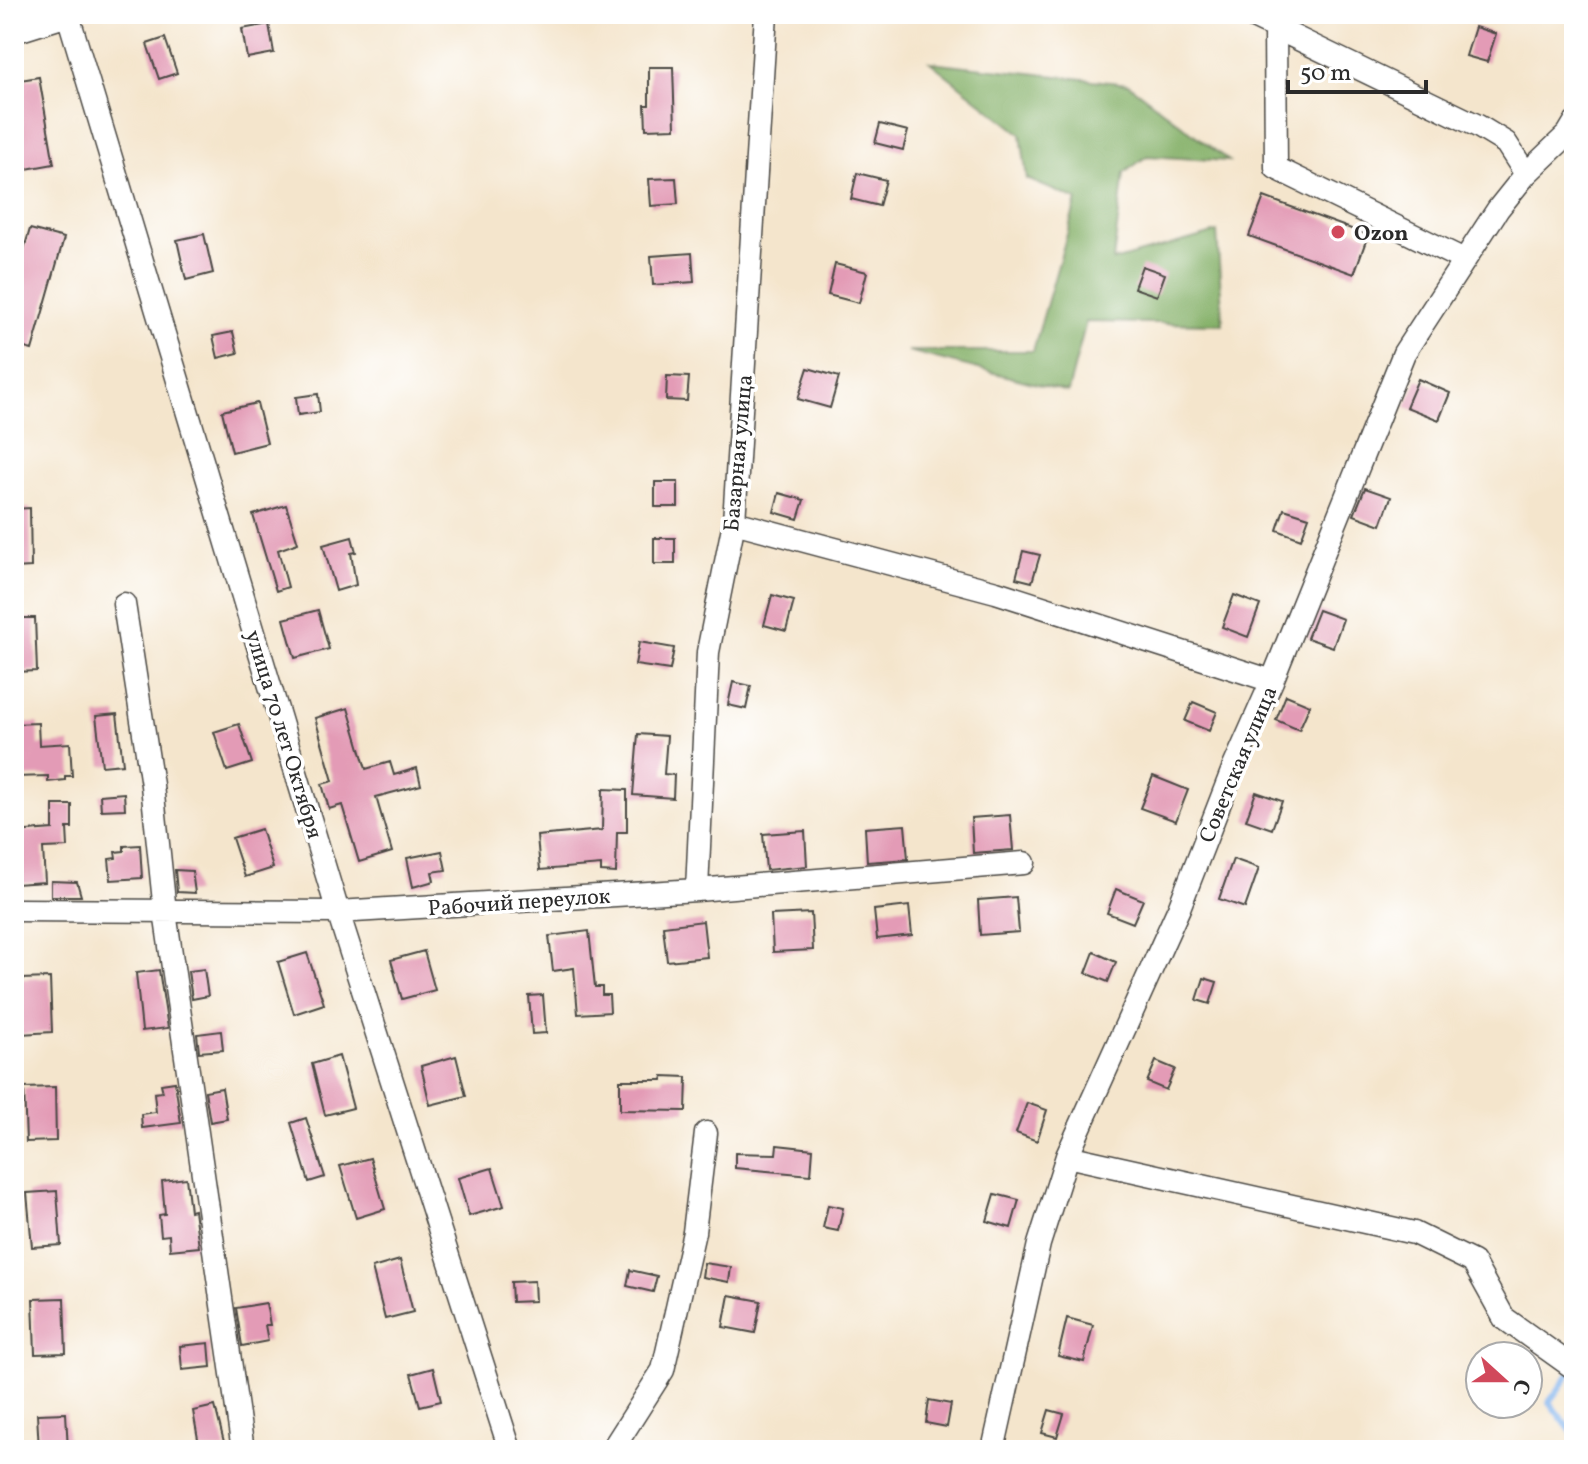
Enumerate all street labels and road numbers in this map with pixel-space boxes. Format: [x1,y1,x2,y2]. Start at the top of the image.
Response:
street label: Базарная улица [717,373,762,533]
street label: улица 70 лет Октября [236,627,329,843]
street label: Советская улица [1192,682,1286,848]
street label: Рабочий переулок [427,882,612,925]

